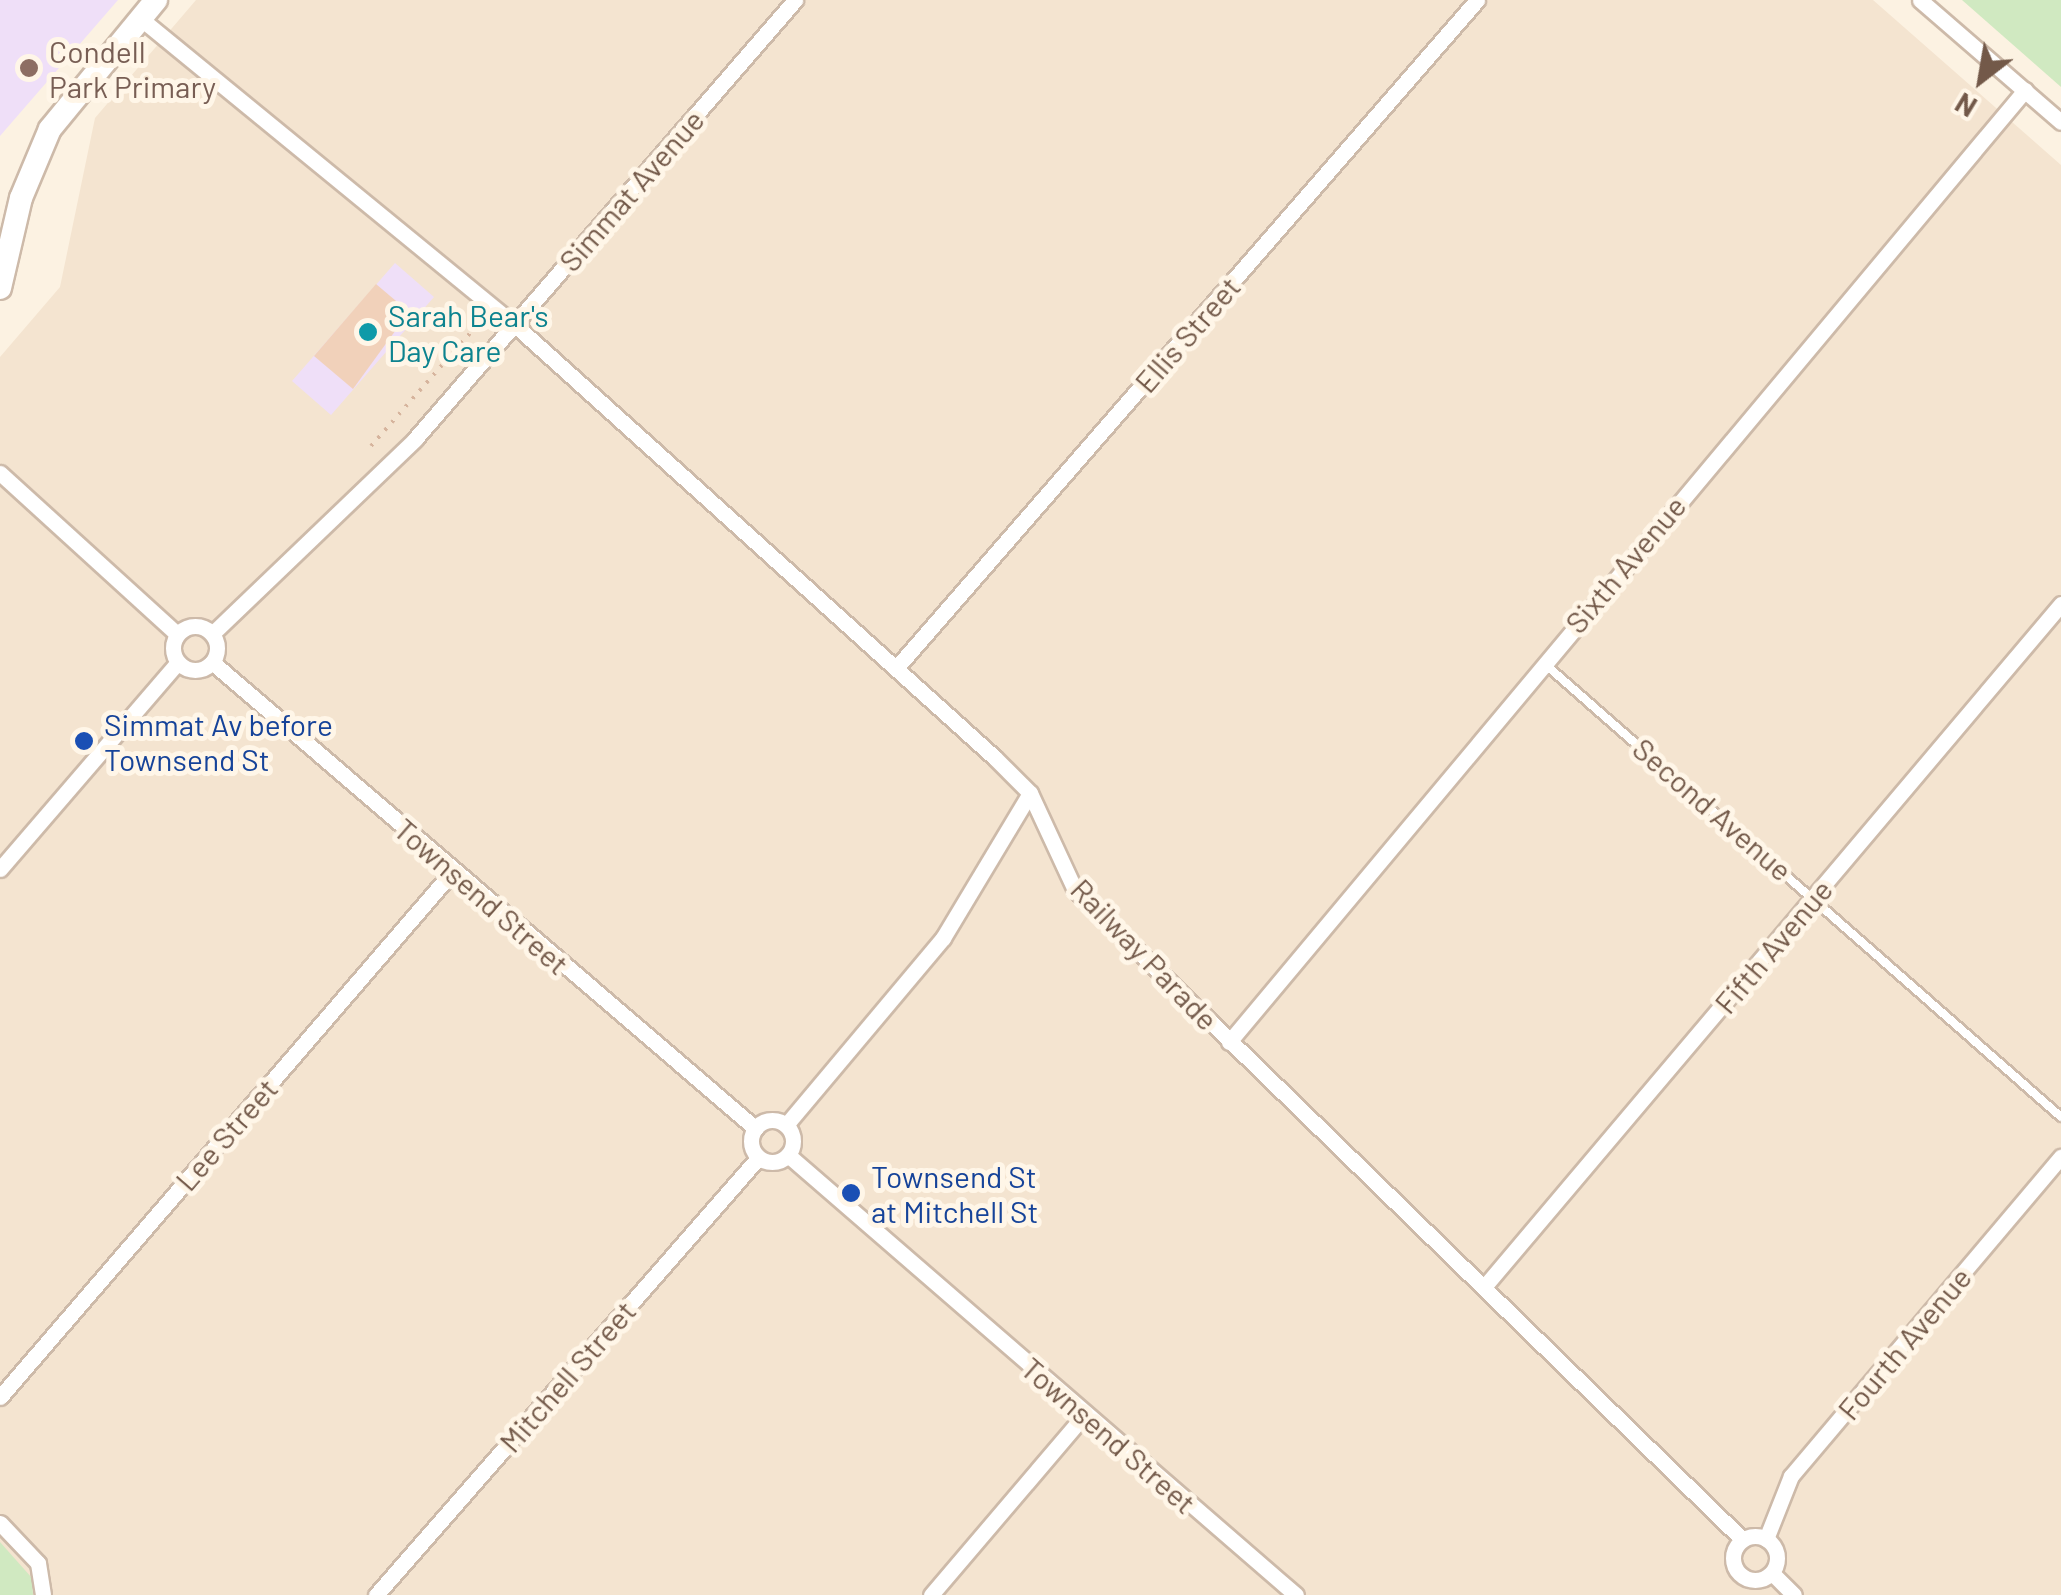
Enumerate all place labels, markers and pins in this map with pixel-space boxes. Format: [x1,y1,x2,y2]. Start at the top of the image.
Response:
place label: Condell Park Primary [49,33,216,104]
marker: Condell Park Primary [18,57,40,79]
place label: Sarah Bear's Day Care [388,297,549,368]
marker: Sarah Bear's Day Care [357,321,379,343]
place label: Simmat Av before Townsend St [104,706,333,776]
marker: Simmat Av before Townsend St [73,730,95,752]
place label: Townsend St at Mitchell St [871,1158,1038,1228]
marker: Townsend St at Mitchell St [840,1182,862,1204]

